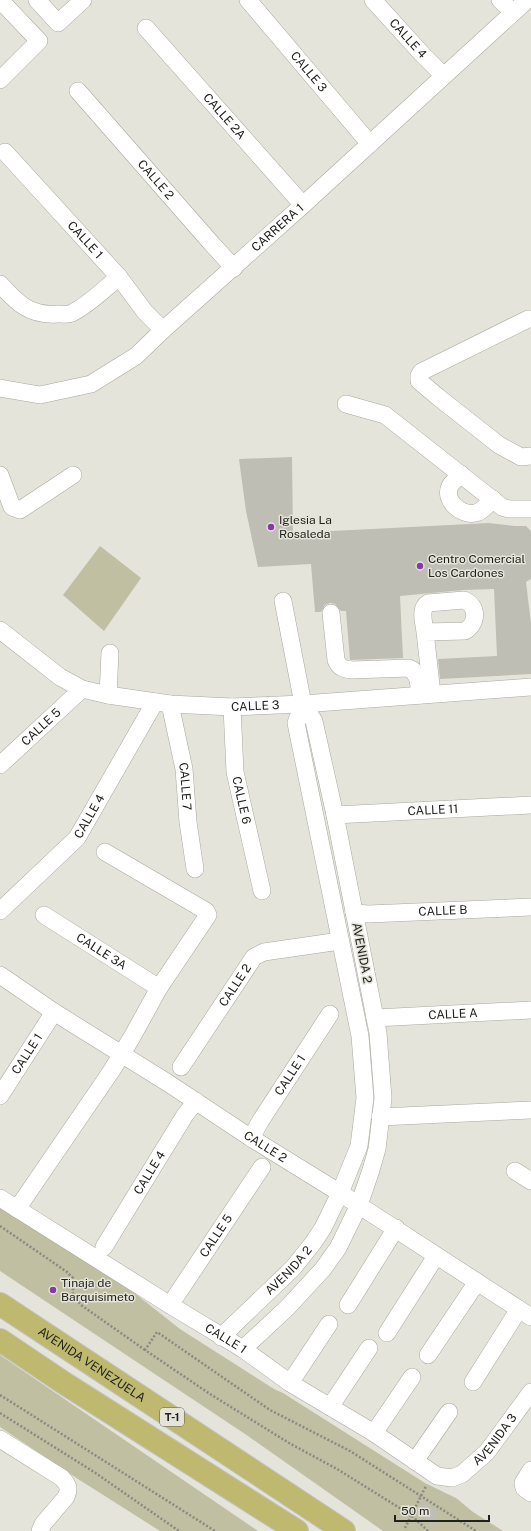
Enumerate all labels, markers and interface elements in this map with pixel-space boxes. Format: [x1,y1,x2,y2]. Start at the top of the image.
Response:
street label: CALLE 4 [386,16,430,61]
street label: CALLE 3 [288,49,330,95]
street label: CALLE 2A [200,90,249,142]
street label: CALLE 2 [135,157,177,202]
street label: CARRERA 1 [249,201,307,254]
street label: CALLE 1 [65,218,106,262]
place label: Iglesia La Rosaleda [279,513,332,541]
marker: Iglesia La Rosaleda [266,522,276,532]
place label: Centro Comercial Los Cardones [428,552,525,580]
marker: Centro Comercial Los Cardones [415,561,425,571]
street label: CALLE 3 [231,698,280,714]
street label: CALLE 5 [18,705,64,749]
street label: CALLE 7 [176,761,194,811]
street label: CALLE 6 [229,775,254,825]
street label: CALLE 4 [71,792,108,841]
street label: CALLE 11 [407,802,459,818]
street label: CALLE B [418,903,468,919]
street label: AVENIDA 2 [349,921,375,985]
street label: CALLE 3A [74,930,130,973]
street label: CALLE 2 [216,961,254,1009]
street label: CALLE A [428,1006,478,1022]
street label: CALLE 1 [9,1031,45,1077]
street label: CALLE 1 [272,1052,308,1098]
street label: CALLE 2 [241,1128,289,1165]
street label: CALLE 4 [131,1148,168,1197]
street label: CALLE 5 [197,1212,236,1260]
street label: AVENIDA 2 [262,1243,315,1298]
place label: Tinaja de Barquisimeto [61,1276,135,1304]
marker: Tinaja de Barquisimeto [48,1285,58,1295]
street label: CALLE 1 [203,1321,249,1356]
street label: AVENIDA VENEZUELA [35,1324,149,1405]
road number: T-1 [160,1408,184,1426]
street label: AVENIDA 3 [470,1411,520,1468]
scale bar [395,1497,489,1523]
text: 50 m [401,1504,429,1518]

